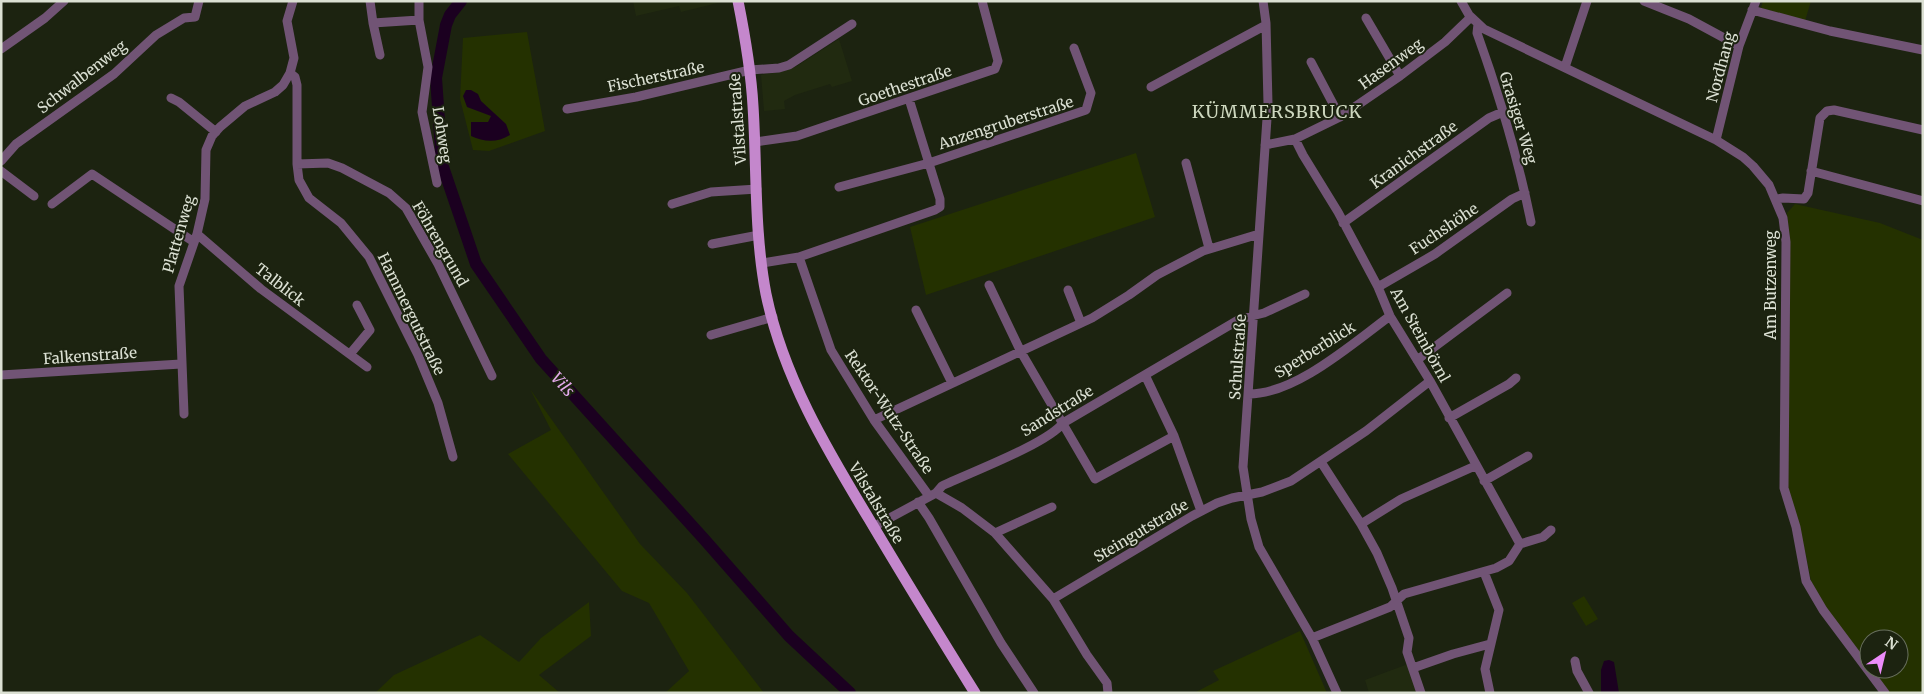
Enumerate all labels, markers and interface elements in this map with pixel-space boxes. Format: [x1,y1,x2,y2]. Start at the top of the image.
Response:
street label: Nordhang [1702,30,1739,104]
street label: Hasenweg [1355,34,1426,93]
street label: Schwalbenweg [33,36,130,117]
street label: Fischerstraße [606,57,706,96]
street label: Goethestraße [856,61,954,110]
street label: Grasiger Weg [1495,69,1542,166]
street label: Vilstalstraße [725,73,750,166]
street label: Anzengruberstraße [935,92,1076,154]
district label: KÜMMERSBRUCK [1192,100,1362,123]
street label: Lohweg [429,105,456,165]
street label: Kranichstraße [1366,117,1461,193]
street label: Plattenweg [158,193,199,275]
street label: Föhrengrund [408,198,473,290]
street label: Fuchshöhe [1406,199,1482,259]
street label: Am Butzenweg [1761,230,1780,341]
street label: Hammergutstraße [374,249,449,378]
street label: Talblick [252,259,309,310]
street label: Am Steinbörnl [1386,283,1454,386]
street label: Schulstraße [1225,313,1250,400]
street label: Sperberblick [1271,317,1359,382]
street label: Falkenstraße [42,343,138,368]
street label: Rektor-Wutz-Straße [841,346,938,477]
water label: Vils [547,368,579,401]
street label: Sandstraße [1017,381,1097,440]
street label: Vilstalstraße [844,458,908,547]
street label: Steingutstraße [1090,495,1192,566]
north arrow [1859,629,1909,679]
text: N [1882,633,1901,654]

